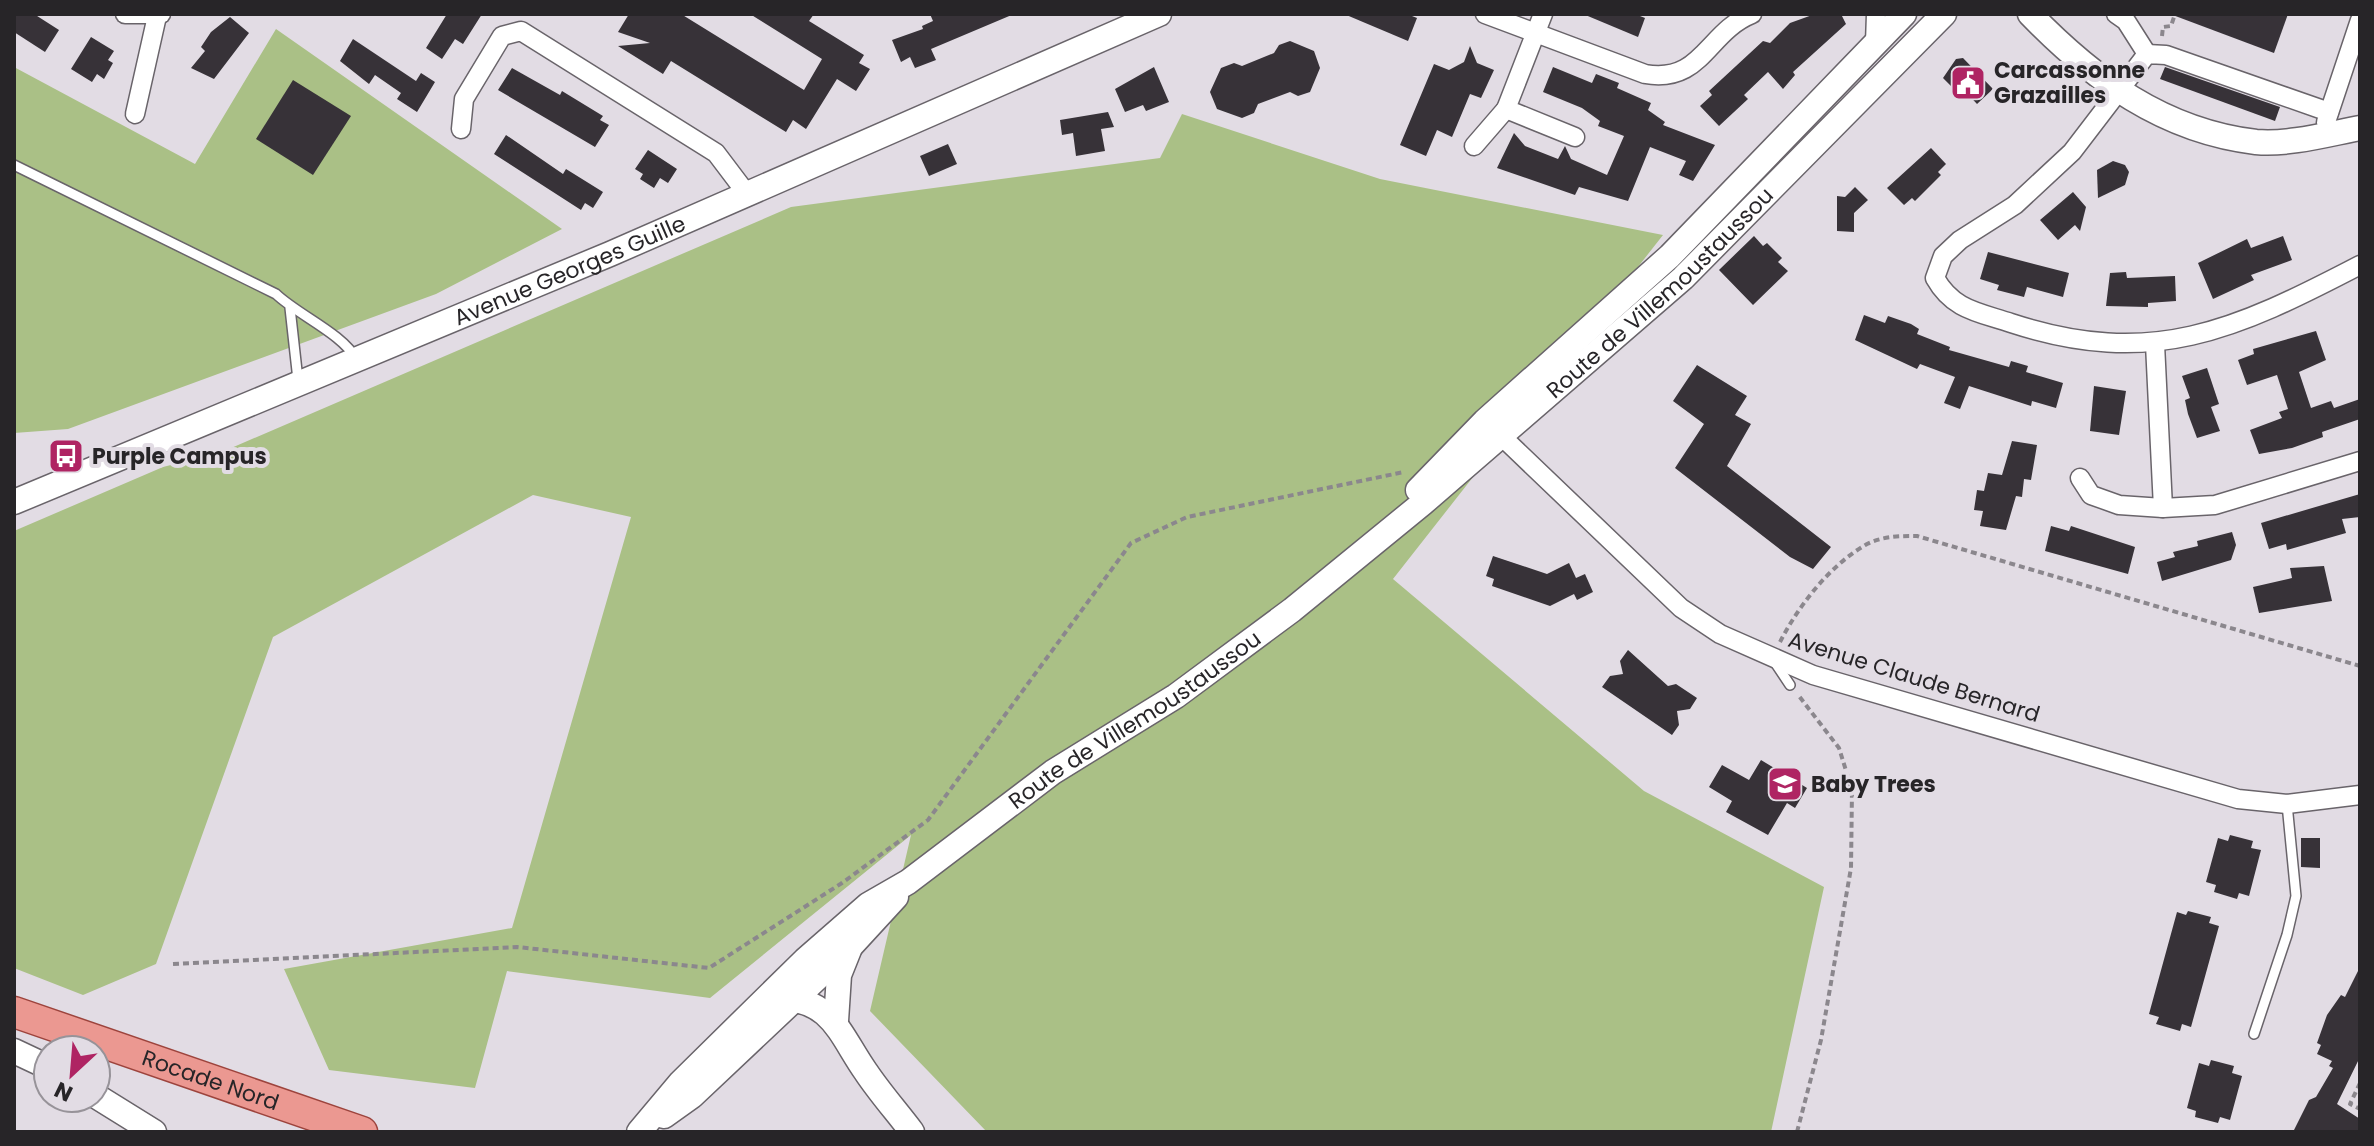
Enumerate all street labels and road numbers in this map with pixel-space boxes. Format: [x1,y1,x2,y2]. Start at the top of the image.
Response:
street label: Route de Villemoustaussou [1539,180,1780,405]
street label: Avenue Georges Guille [449,207,690,333]
street label: Route de Villemoustaussou [1002,623,1267,816]
street label: Avenue Claude Bernard [1784,624,2044,730]
street label: Rocade Nord [138,1042,283,1118]

